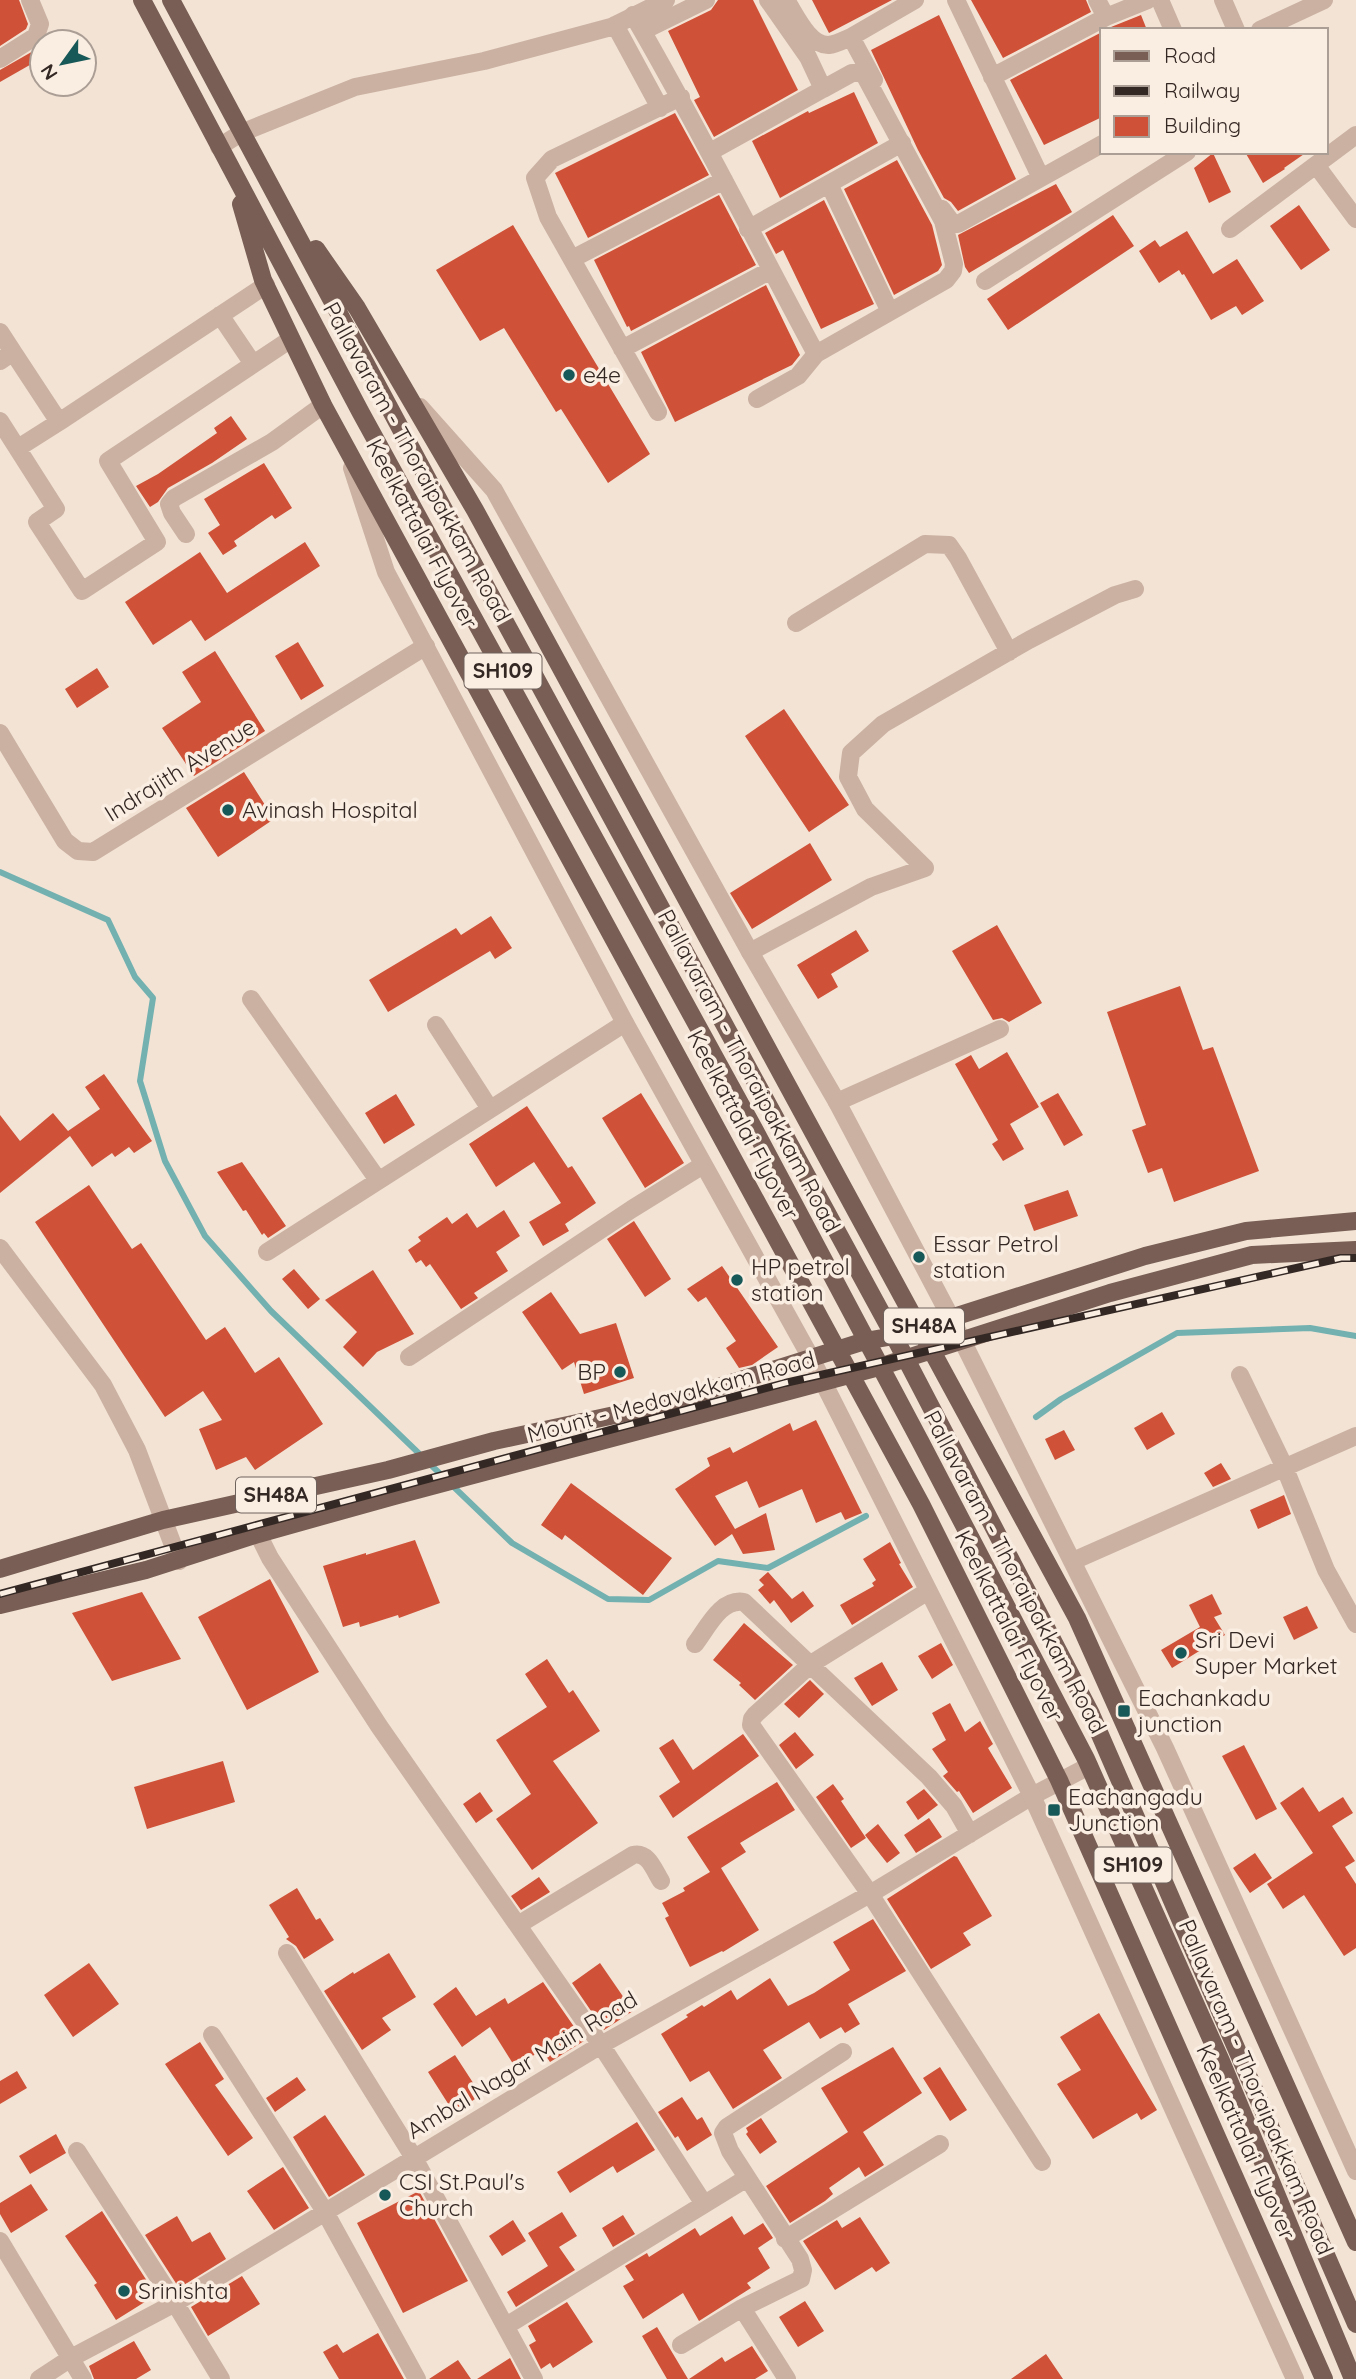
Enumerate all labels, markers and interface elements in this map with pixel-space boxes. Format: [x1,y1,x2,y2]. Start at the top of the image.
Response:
north arrow [28,28,98,98]
legend [1100,28,1328,154]
text: Road [1164,42,1216,68]
text: N [35,60,63,85]
text: Railway [1164,77,1240,103]
text: Building [1164,112,1241,138]
street label: Pallavaram - Thoraipakkam Road [317,297,518,627]
place label: e4e [583,360,621,389]
marker: e4e [561,367,577,383]
street label: Keelkattalai Flyover [360,434,485,634]
road number: SH109 [464,654,542,688]
street label: Indrajith Avenue [99,712,261,828]
place label: Avinash Hospital [242,795,418,824]
marker: Avinash Hospital [220,802,236,818]
street label: Pallavaram - Thoraipakkam Road [652,904,847,1237]
street label: Keelkattalai Flyover [681,1025,806,1225]
place label: Essar Petrol station [933,1229,1059,1284]
marker: Essar Petrol station [911,1249,927,1265]
place label: HP petrol station [751,1252,850,1307]
marker: HP petrol station [729,1272,745,1288]
road number: SH48A [884,1308,964,1344]
street label: Mount - Medavakkam Road [524,1344,818,1449]
place label: BP [577,1357,606,1386]
marker: BP [612,1364,628,1380]
street label: Pallavaram - Thoraipakkam Road [918,1405,1113,1738]
road number: SH48A [236,1478,316,1512]
street label: Keelkattalai Flyover [949,1525,1070,1726]
place label: Sri Devi Super Market [1195,1625,1338,1680]
marker: Sri Devi Super Market [1173,1645,1189,1661]
place label: Eachankadu junction [1137,1683,1271,1738]
marker: Eachankadu junction [1116,1703,1132,1719]
place label: Eachangadu Junction [1068,1782,1203,1837]
marker: Eachangadu Junction [1046,1802,1062,1818]
road number: SH109 [1094,1848,1172,1882]
street label: Pallavaram - Thoraipakkam Road [1172,1915,1340,2259]
street label: Ambal Nagar Main Road [401,1984,642,2145]
street label: Keelkattalai Flyover [1190,2040,1303,2244]
place label: CSI St.Paul's Church [399,2167,525,2222]
marker: CSI St.Paul's Church [377,2187,393,2203]
place label: Srinishta [138,2276,229,2305]
marker: Srinishta [116,2283,132,2299]

